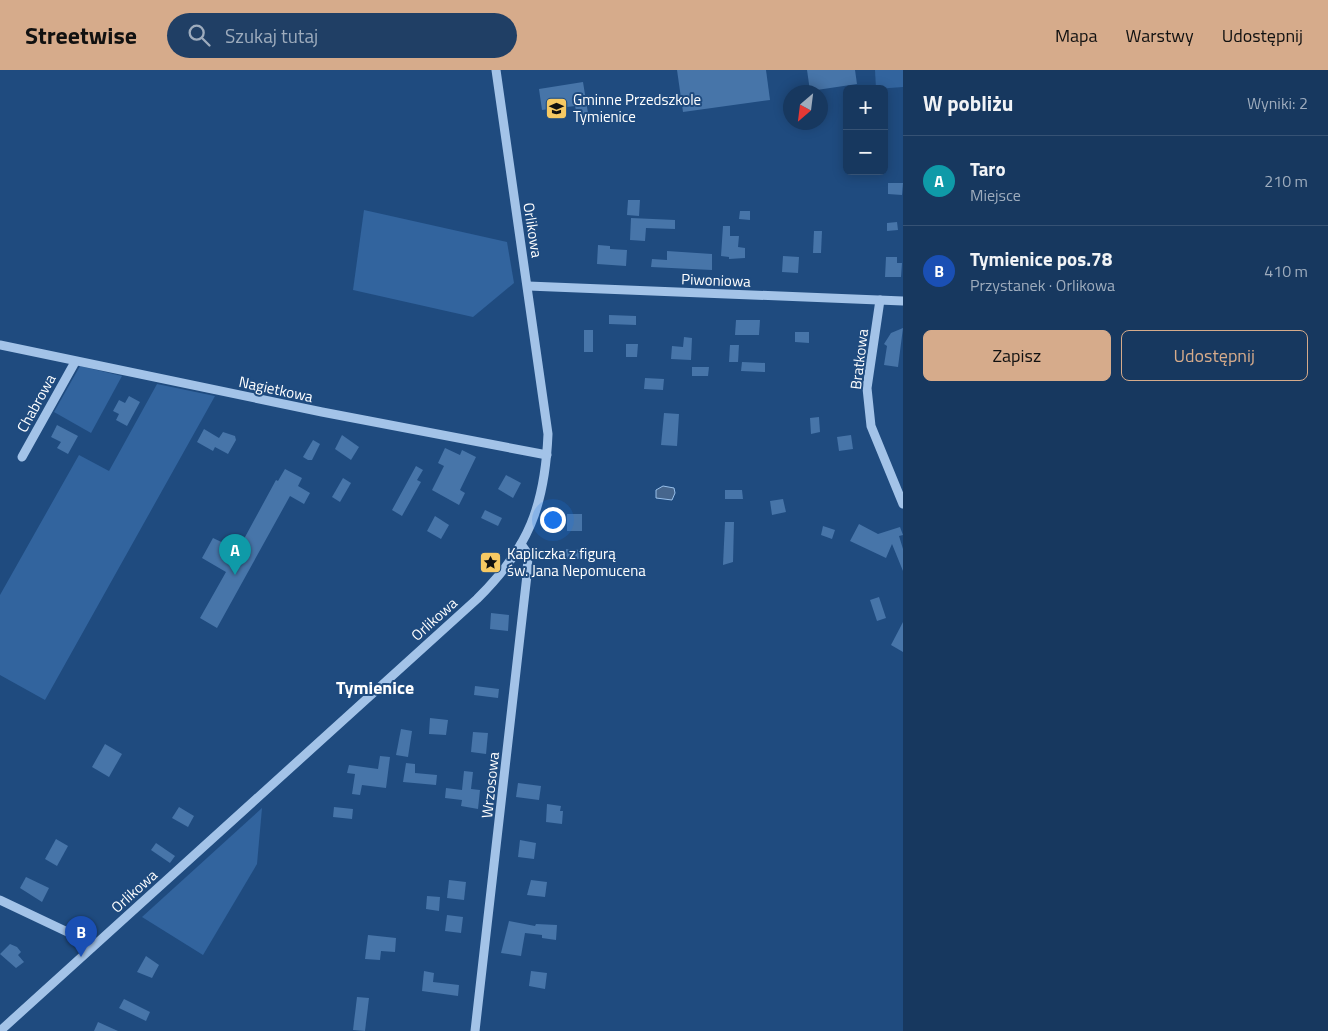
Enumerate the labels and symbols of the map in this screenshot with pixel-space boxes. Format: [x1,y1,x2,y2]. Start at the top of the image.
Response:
north arrow [783,85,828,130]
place label: Gminne Przedszkole Tymienice [573,88,701,128]
school or university icon: Gminne Przedszkole Tymienice [545,96,569,120]
street label: Orlikowa [517,201,549,260]
street label: Piwoniowa [681,267,752,293]
street label: Bratkowa [844,327,874,391]
street label: Chabrowa [11,369,62,436]
street label: Nagietkowa [237,370,316,408]
your location [540,507,566,533]
pin: A [219,534,251,575]
place label: Kapliczka z figurą św. Jana Nepomucena [507,542,646,582]
place icon: Kapliczka z figurą św. Jana Nepomucena [479,550,503,574]
street label: Orlikowa [406,592,463,646]
district label: Tymienice [336,674,414,701]
street label: Wrzosowa [475,750,505,819]
street label: Orlikowa [106,864,163,918]
pin: B [65,916,97,957]

